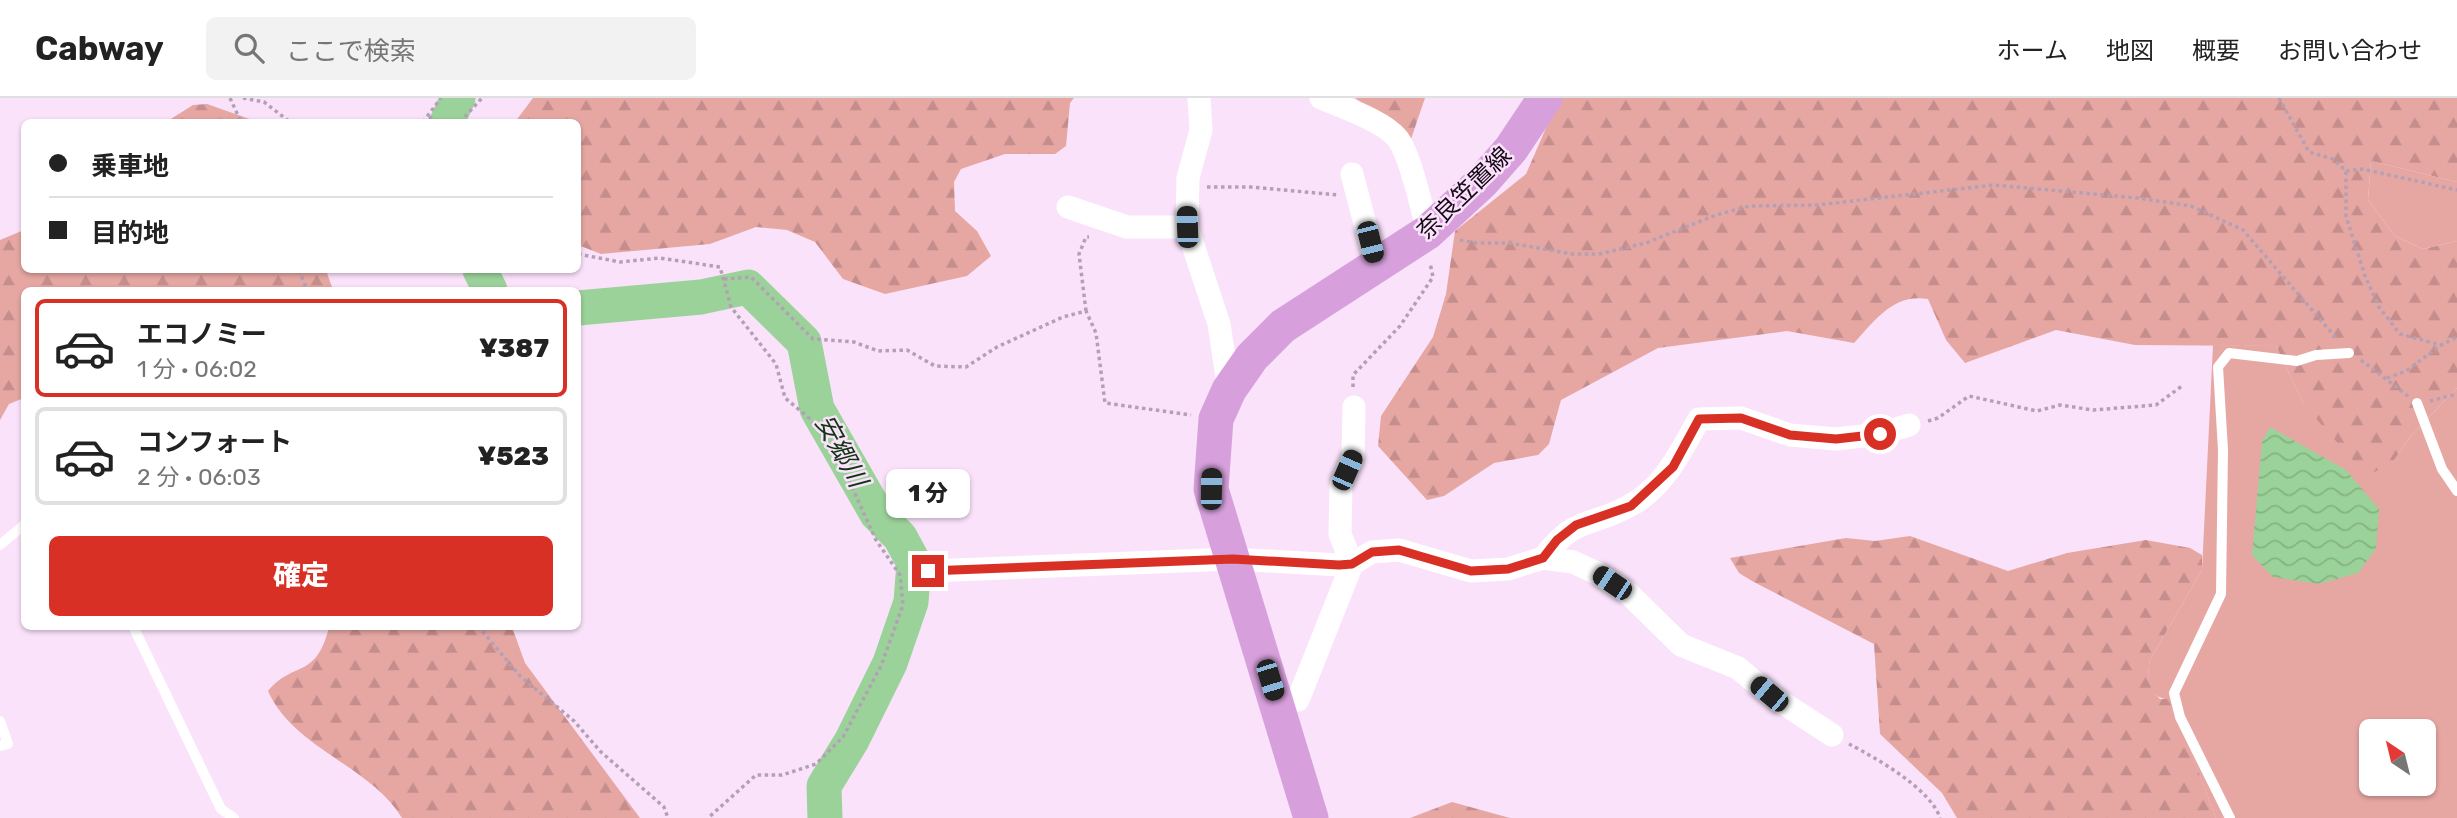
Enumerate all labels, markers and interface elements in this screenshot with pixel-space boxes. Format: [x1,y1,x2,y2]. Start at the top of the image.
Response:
search box [206,17,696,80]
text: Cabway [35,29,164,68]
icon: search [230,29,268,67]
text: ここで検索 [286,36,416,67]
text: ホーム [1997,37,2068,65]
text: 地図 [2106,37,2154,65]
text: 概要 [2192,37,2240,65]
text: お問い合わせ [2278,37,2422,65]
street label: 奈良笠置線 [1411,141,1517,245]
text: 乗車地 [91,151,169,182]
car [1176,206,1199,248]
text: 目的地 [91,218,169,249]
car [1355,219,1386,265]
icon: car [53,317,116,380]
text: エコノミー [137,319,267,350]
text: ¥387 [479,333,549,364]
text: 1 分 · 06:02 [137,355,257,383]
water label: 安郷川 [809,409,875,495]
route start [1864,418,1896,450]
icon: car [53,425,116,488]
text: コンフォート [137,427,292,458]
text: ¥523 [478,441,549,472]
car [1329,447,1366,493]
text: 2 分 · 06:03 [137,463,261,491]
car [1201,468,1222,510]
callout: 1 分 [886,470,970,518]
text: 1 分 [908,479,948,507]
button: 確定 [49,536,553,616]
route end [912,555,944,587]
car [1589,563,1636,603]
car [1254,657,1287,703]
car [1747,672,1792,716]
north arrow [2359,719,2436,796]
map controls [2359,719,2436,796]

